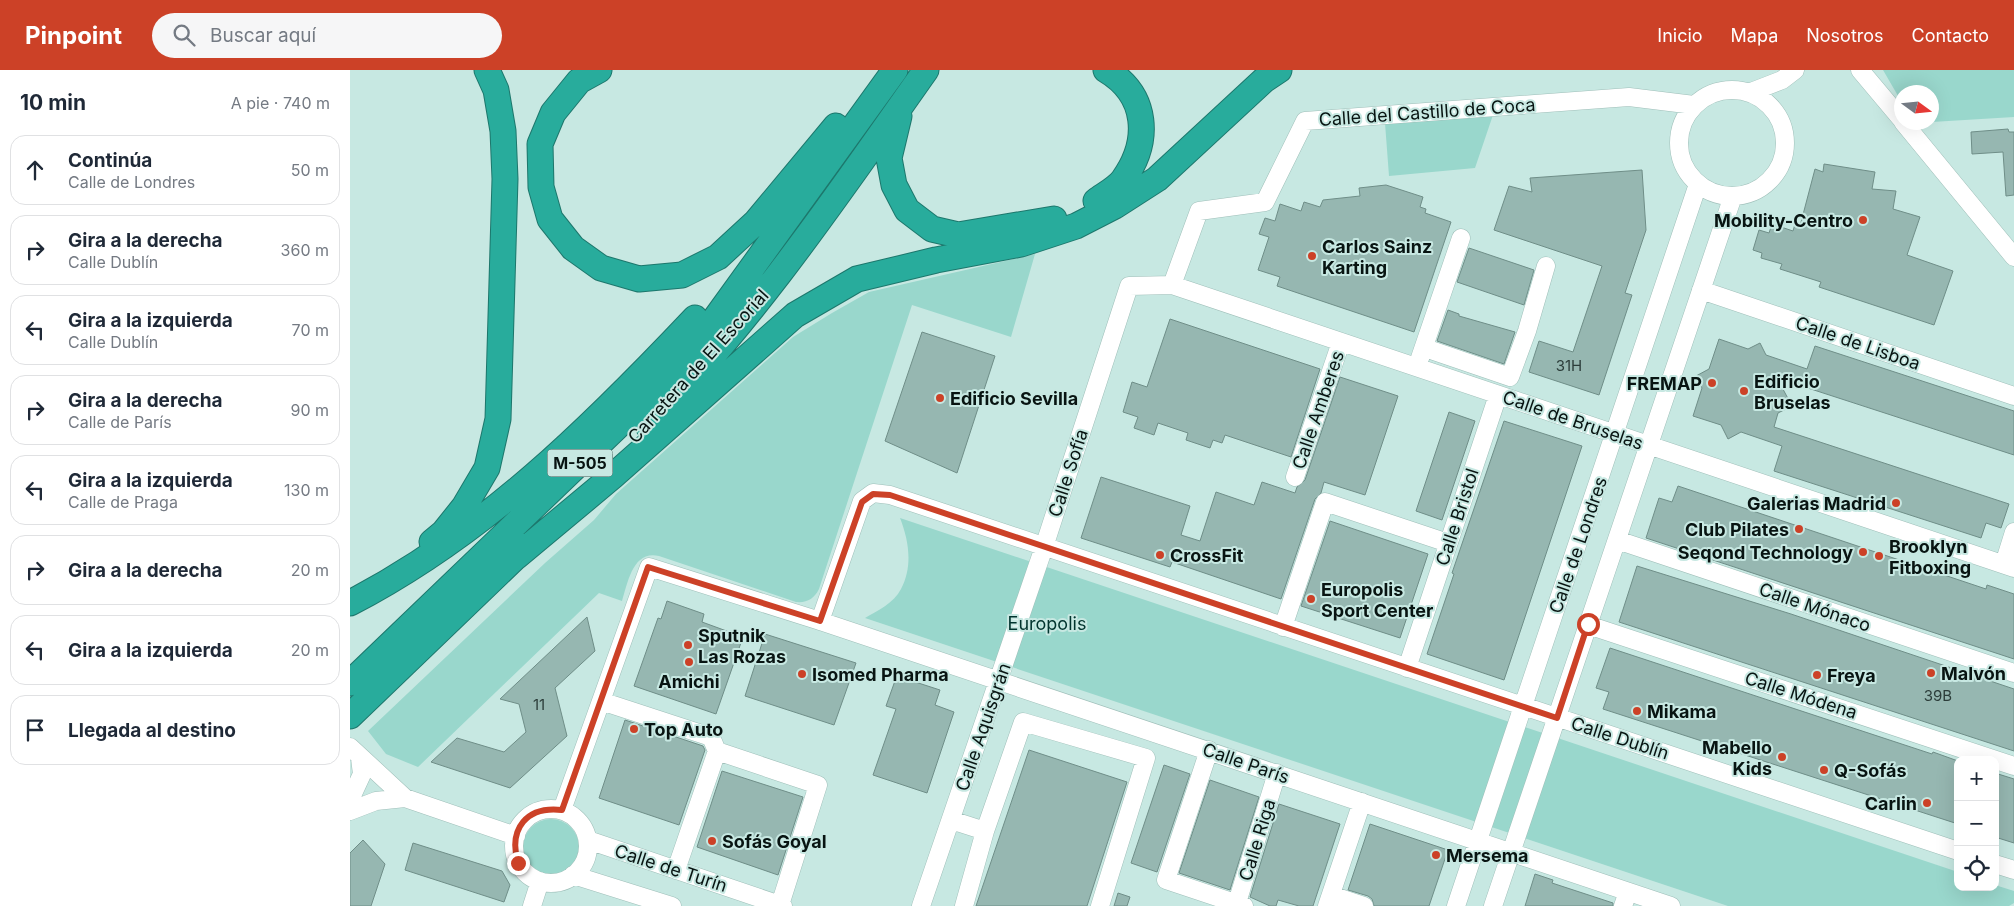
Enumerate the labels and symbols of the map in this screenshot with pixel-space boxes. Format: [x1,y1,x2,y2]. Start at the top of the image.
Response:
north arrow [1894,85,1939,130]
street label: Calle del Castillo de Coca [1318,94,1536,130]
place label: Mobility-Centro [1714,210,1853,231]
marker: Mobility-Centro [1857,214,1869,226]
place label: Carlos Sainz Karting [1322,236,1432,278]
marker: Carlos Sainz Karting [1306,250,1318,262]
street label: Carretera de El Escorial [623,285,773,447]
street label: Calle de Lisboa [1793,312,1923,374]
street label: Calle Amberes [1288,348,1348,472]
house number: 31H [1556,356,1582,375]
place label: Edificio Bruselas [1754,371,1831,413]
place label: FREMAP [1627,373,1702,394]
marker: FREMAP [1706,377,1718,389]
marker: Edificio Bruselas [1738,385,1750,397]
street label: Calle de Bruselas [1500,386,1646,454]
place label: Edificio Sevilla [950,388,1078,409]
marker: Edificio Sevilla [934,392,946,404]
street label: Calle Sofía [1044,426,1092,520]
road number: M-505 [548,449,612,476]
street label: Calle Bristol [1431,466,1483,568]
street label: Calle de Londres [1545,474,1611,616]
place label: Galerias Madrid [1747,493,1886,514]
marker: Galerias Madrid [1890,497,1902,509]
place label: Club Pilates [1685,519,1789,540]
marker: Club Pilates [1793,523,1805,535]
place label: Brooklyn Fitboxing [1889,536,1971,578]
place label: Seqond Technology [1678,542,1853,563]
place label: CrossFit [1170,545,1244,566]
marker: Seqond Technology [1857,546,1869,558]
marker: CrossFit [1154,549,1166,561]
marker: Brooklyn Fitboxing [1873,550,1885,562]
street label: Calle Mónaco [1757,578,1873,636]
place label: Europolis Sport Center [1321,579,1433,621]
marker: Europolis Sport Center [1305,593,1317,605]
park label: Europolis [1008,613,1086,634]
route start [1577,613,1600,636]
place label: Sputnik Las Rozas [698,625,786,667]
marker: Sputnik Las Rozas [682,639,694,651]
marker: Amichi [683,656,695,668]
street label: Calle Aquisgrán [951,660,1015,794]
place label: Malvón [1941,663,2006,684]
place label: Isomed Pharma [812,664,949,685]
place label: Freya [1827,665,1876,686]
street label: Calle Módena [1742,667,1860,723]
marker: Malvón [1925,667,1937,679]
marker: Isomed Pharma [796,668,808,680]
marker: Freya [1811,669,1823,681]
place label: Amichi [658,671,720,692]
house number: 39B [1924,686,1952,705]
house number: 11 [533,695,545,714]
place label: Mikama [1647,701,1716,722]
marker: Mikama [1631,705,1643,717]
street label: Calle Dublín [1568,712,1672,764]
place label: Top Auto [644,719,723,740]
marker: Top Auto [628,723,640,735]
place label: Mabello Kids [1702,737,1772,779]
street label: Calle París [1200,738,1292,788]
marker: Mabello Kids [1776,751,1788,763]
place label: Q-Sofás [1834,760,1907,781]
marker: Q-Sofás [1818,764,1830,776]
place label: Carlin [1865,793,1917,814]
street label: Calle Riga [1235,796,1279,884]
marker: Carlin [1921,797,1933,809]
place label: Sofás Goyal [722,831,827,852]
marker: Sofás Goyal [706,835,718,847]
street label: Calle de Turín [612,840,730,896]
place label: Mersema [1446,845,1529,866]
marker: Mersema [1430,849,1442,861]
route end [507,852,530,875]

